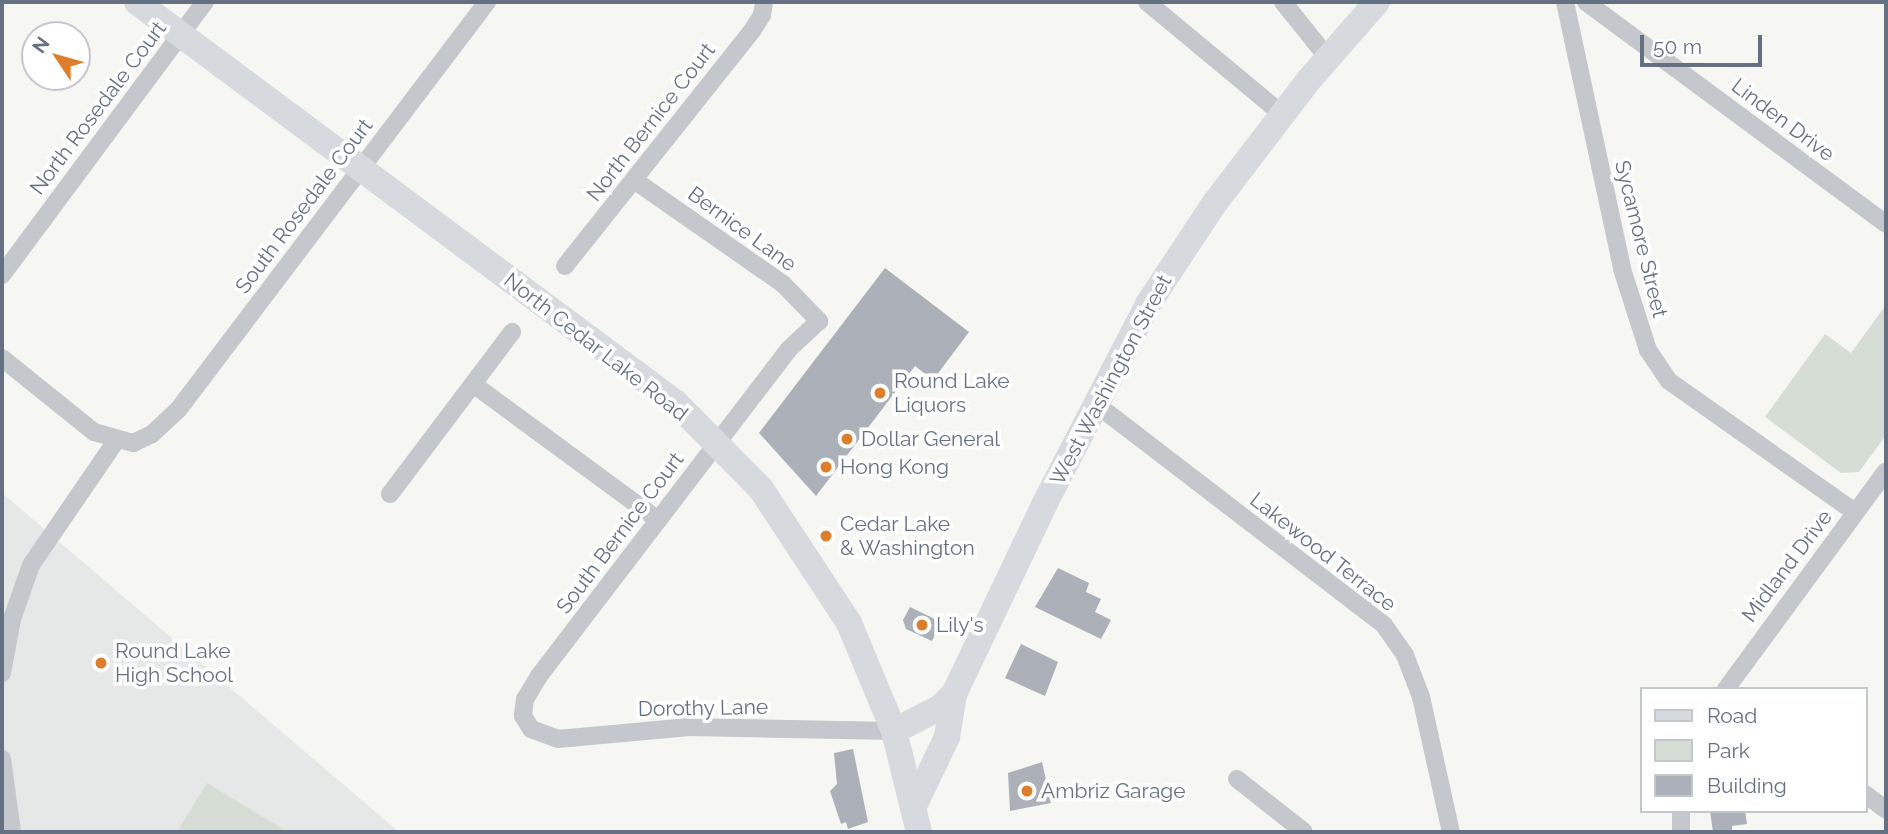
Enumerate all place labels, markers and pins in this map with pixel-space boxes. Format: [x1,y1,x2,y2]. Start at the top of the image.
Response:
place label: Round Lake Liquors [894,368,1010,418]
marker: Round Lake Liquors [872,385,888,401]
place label: Dollar General [861,426,1001,452]
marker: Dollar General [839,431,855,447]
place label: Hong Kong [840,454,949,480]
marker: Hong Kong [818,459,834,475]
place label: Cedar Lake & Washington [840,511,975,561]
marker: Cedar Lake & Washington [818,528,834,544]
place label: Lily's [936,612,984,638]
marker: Lily's [914,617,930,633]
place label: Round Lake High School [115,638,233,688]
marker: Round Lake High School [93,655,109,671]
place label: Ambriz Garage [1041,778,1186,804]
marker: Ambriz Garage [1019,783,1035,799]

